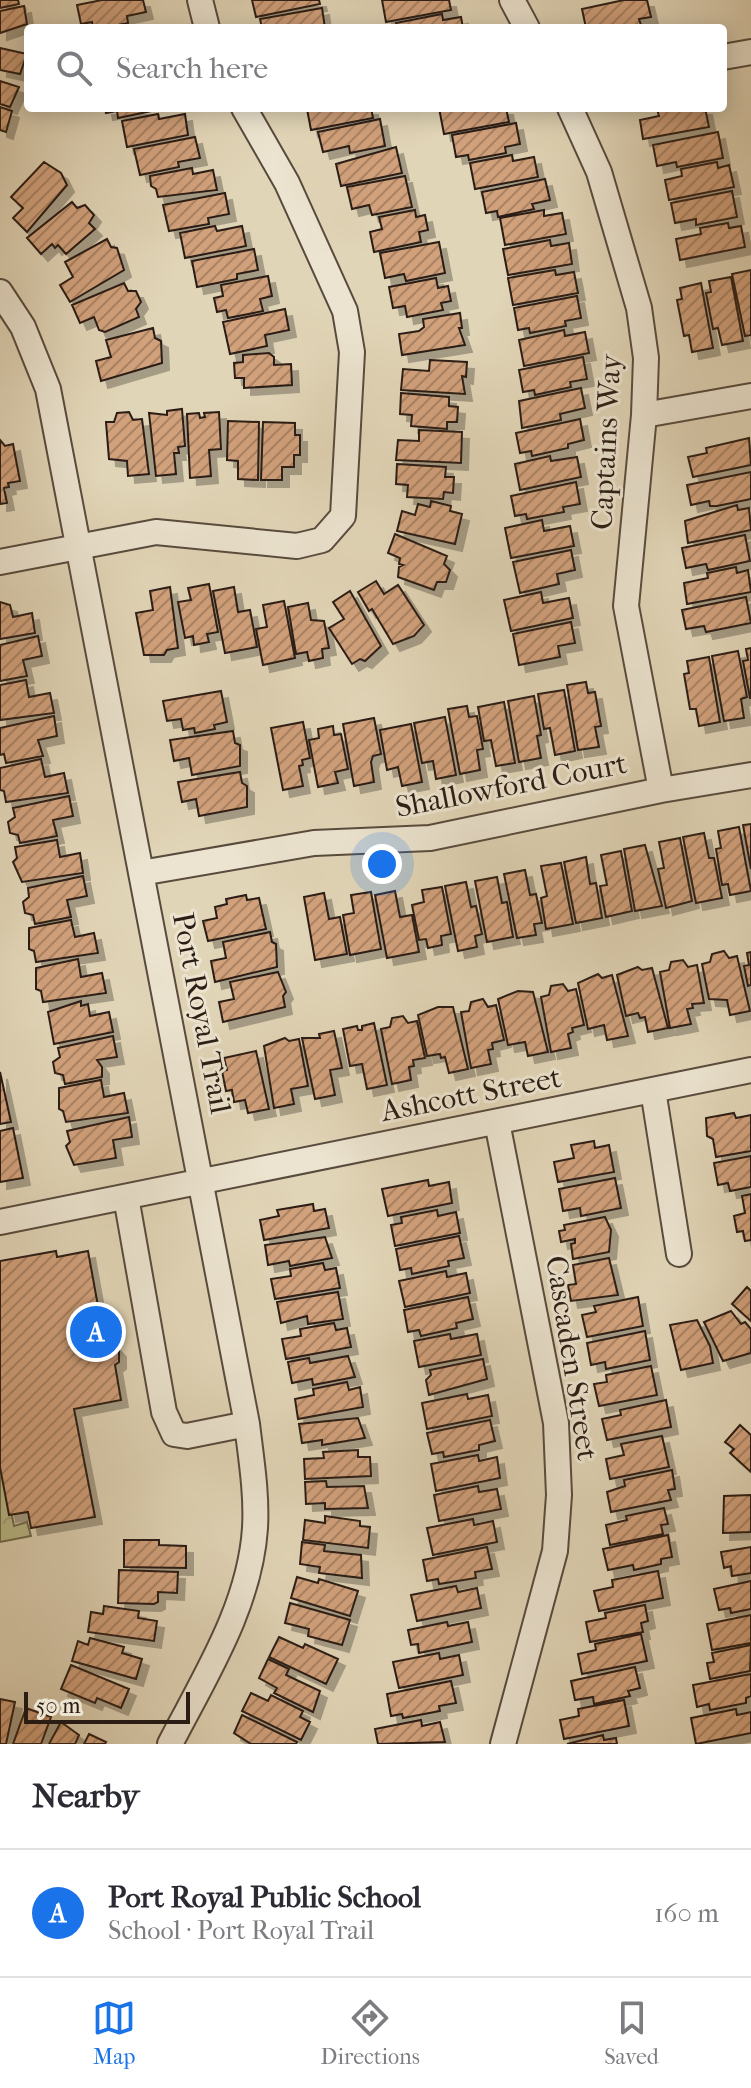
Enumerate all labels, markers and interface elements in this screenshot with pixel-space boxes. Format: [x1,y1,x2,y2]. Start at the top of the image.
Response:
search box [24,24,727,112]
icon: search [52,46,96,90]
text: Search here [116,51,268,86]
street label: Captains Way [584,352,629,531]
street label: Shallowford Court [392,746,630,825]
your location [362,844,402,884]
street label: Port Royal Trail [165,909,238,1117]
street label: Ashcott Street [377,1060,564,1129]
street label: Cascaden Street [538,1253,605,1463]
pin: A [70,1302,122,1362]
scale bar [24,1688,190,1724]
text: 50 m [36,1693,81,1719]
text: Nearby [32,1776,139,1816]
text: Port Royal Public School [108,1880,421,1915]
text: A [50,1898,66,1929]
text: 160 m [654,1898,719,1929]
text: School · Port Royal Trail [108,1915,374,1946]
tab: Map [92,1996,136,2070]
tab: Directions [321,1996,420,2070]
tab: Saved [604,1996,659,2070]

